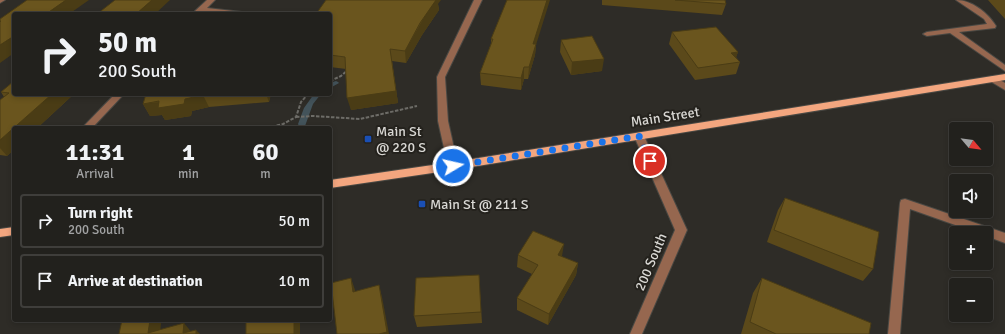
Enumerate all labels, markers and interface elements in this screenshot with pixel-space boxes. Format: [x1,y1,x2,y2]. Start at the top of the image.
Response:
text: 50 m [98,26,157,60]
icon: right [32,28,84,80]
text: 200 South [98,60,176,82]
street label: Main Street [629,103,701,131]
north arrow [949,122,993,166]
map controls [949,122,993,322]
place label: Main St @ 220 S [376,123,426,156]
marker: Main St @ 220 S [363,134,373,144]
text: 11:31 [66,137,124,167]
text: 1 [182,137,195,167]
text: 60 [253,137,278,167]
pin [633,144,667,178]
position arrow [432,145,474,187]
icon: arrive [639,150,661,172]
text: Arrival [76,166,114,182]
text: min [178,166,199,182]
text: m [260,166,271,182]
button: sound [949,174,993,218]
place label: Main St @ 211 S [430,196,529,213]
marker: Main St @ 211 S [417,199,427,209]
text: Turn right [68,204,133,222]
icon: right [34,210,56,232]
text: 50 m [279,212,310,230]
text: 200 South [68,222,125,238]
button: + [949,226,993,270]
street label: 200 South [631,231,671,293]
icon: arrive [34,270,56,292]
text: Arrive at destination [68,272,203,290]
text: 10 m [279,272,310,290]
button: − [949,278,993,322]

